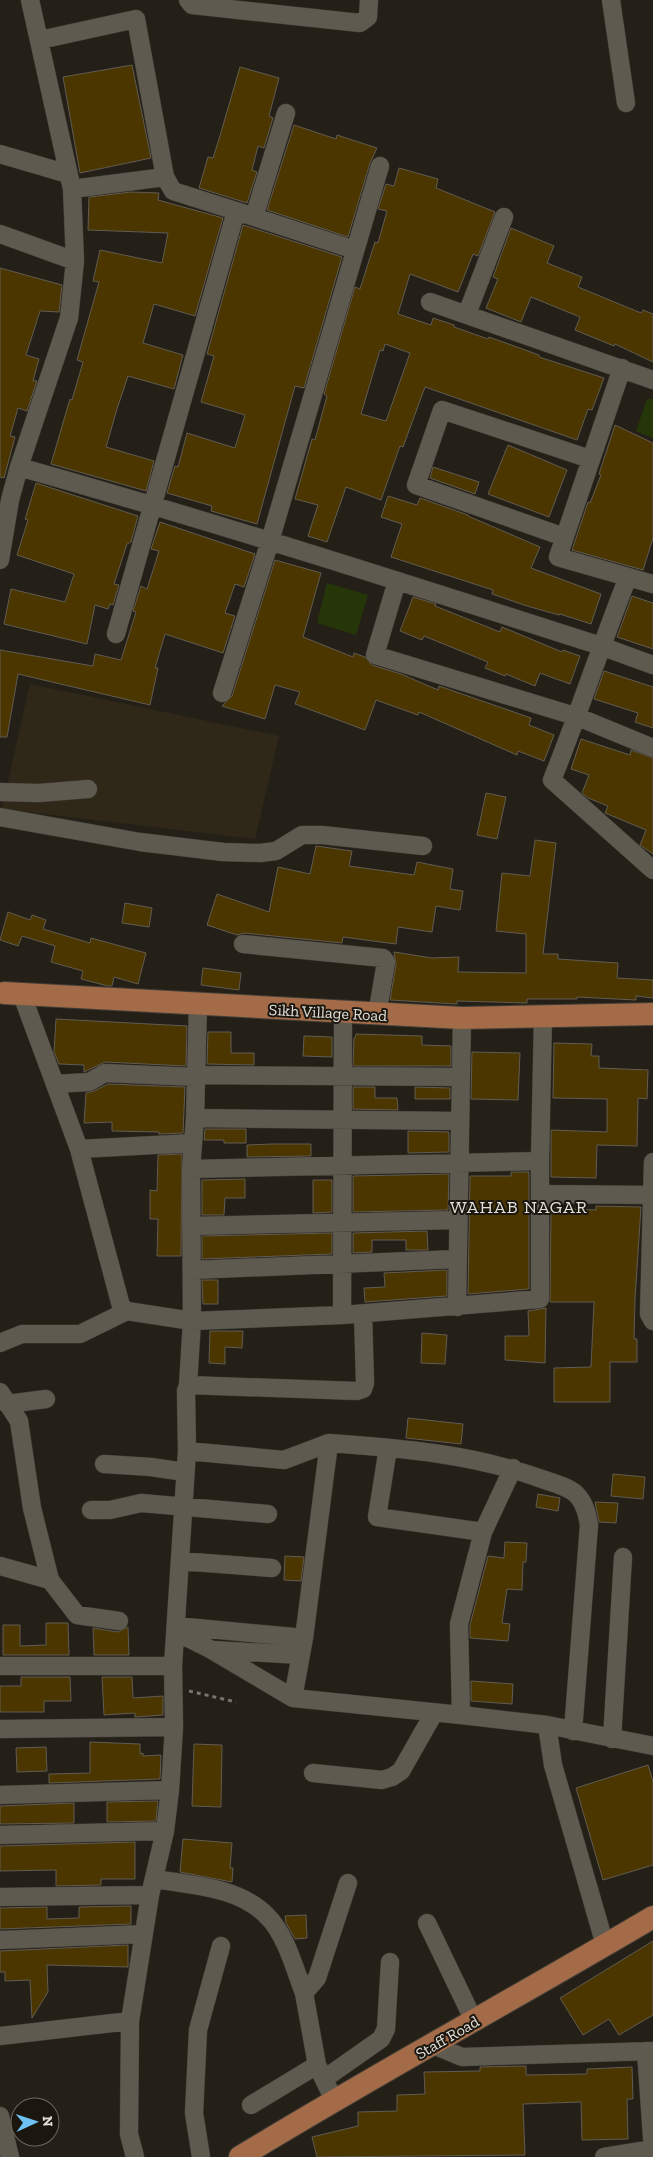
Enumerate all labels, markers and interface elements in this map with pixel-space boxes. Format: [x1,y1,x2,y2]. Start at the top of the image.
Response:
street label: Sikh Village Road [268,1000,388,1025]
district label: WAHAB NAGAR [450,1196,588,1218]
street label: Staff Road [412,2012,483,2063]
north arrow [10,2097,60,2147]
text: N [39,2116,56,2127]

